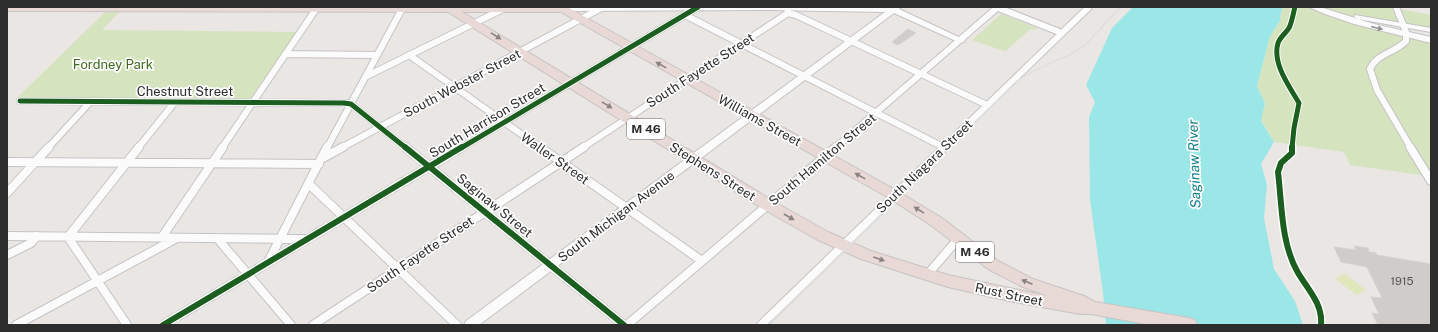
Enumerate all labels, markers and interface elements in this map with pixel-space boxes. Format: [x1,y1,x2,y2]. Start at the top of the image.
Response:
one-way arrow [1371,26,1384,32]
street label: South Fayette Street [644,30,757,111]
one-way arrow [491,32,501,40]
street label: South Webster Street [401,46,523,121]
park label: Fordney Park [73,57,153,72]
one-way arrow [655,61,667,68]
street label: South Harrison Street [427,80,548,161]
street label: Chestnut Street [137,84,233,99]
street label: Williams Street [716,91,804,149]
one-way arrow [602,101,612,109]
street label: South Hamilton Street [766,110,879,209]
street label: South Niagara Street [873,117,976,216]
water label: Saginaw River [1184,118,1204,209]
road number: M 46 [627,119,665,139]
street label: Waller Street [518,129,592,187]
street label: Stephens Street [667,139,758,204]
street label: South Michigan Avenue [555,168,678,265]
street label: Saginaw Street [454,170,536,240]
one-way arrow [854,172,866,179]
one-way arrow [914,206,924,214]
street label: South Fayette Street [364,213,476,296]
one-way arrow [783,214,795,221]
road number: M 46 [956,242,994,262]
one-way arrow [874,257,886,263]
house number: 1915 [1391,275,1413,287]
one-way arrow [1020,279,1032,285]
street label: Rust Street [974,280,1044,309]

